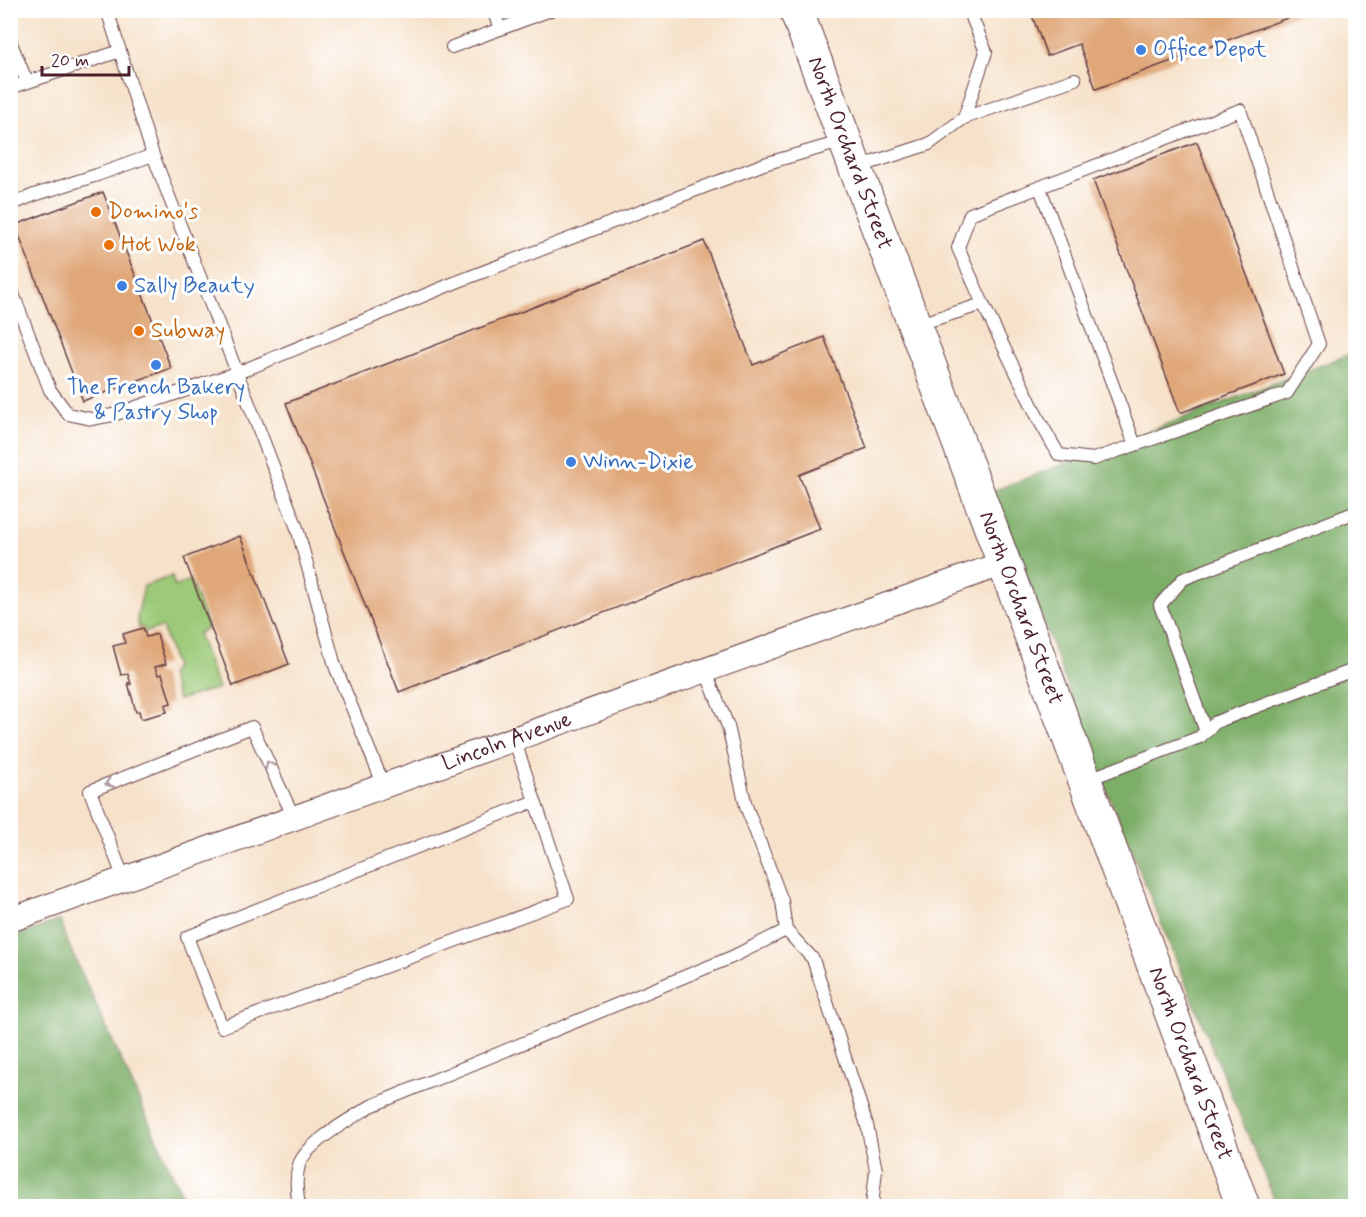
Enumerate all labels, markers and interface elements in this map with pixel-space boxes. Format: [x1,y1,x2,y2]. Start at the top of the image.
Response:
place label: Office Depot [1153,36,1267,64]
scale bar [42,39,129,77]
marker: Office Depot [1134,43,1148,57]
text: 20 m [51,49,89,73]
street label: North Orchard Street [801,53,899,254]
place label: Domino's [108,198,199,226]
marker: Domino's [89,205,103,219]
place label: Hot Wok [121,231,196,259]
marker: Hot Wok [102,238,116,252]
place label: Sally Beauty [134,272,255,300]
marker: Sally Beauty [115,279,129,293]
place label: Subway [151,317,225,345]
marker: Subway [132,324,146,338]
marker: The French Bakery & Pastry Shop [149,358,163,372]
place label: The French Bakery & Pastry Shop [67,374,245,427]
place label: Winn-Dixie [583,448,694,476]
marker: Winn-Dixie [564,455,578,469]
street label: North Orchard Street [972,508,1070,709]
street label: Lincoln Avenue [438,705,576,778]
one-way arrow [264,760,276,771]
one-way arrow [104,776,115,789]
street label: North Orchard Street [1141,963,1239,1164]

